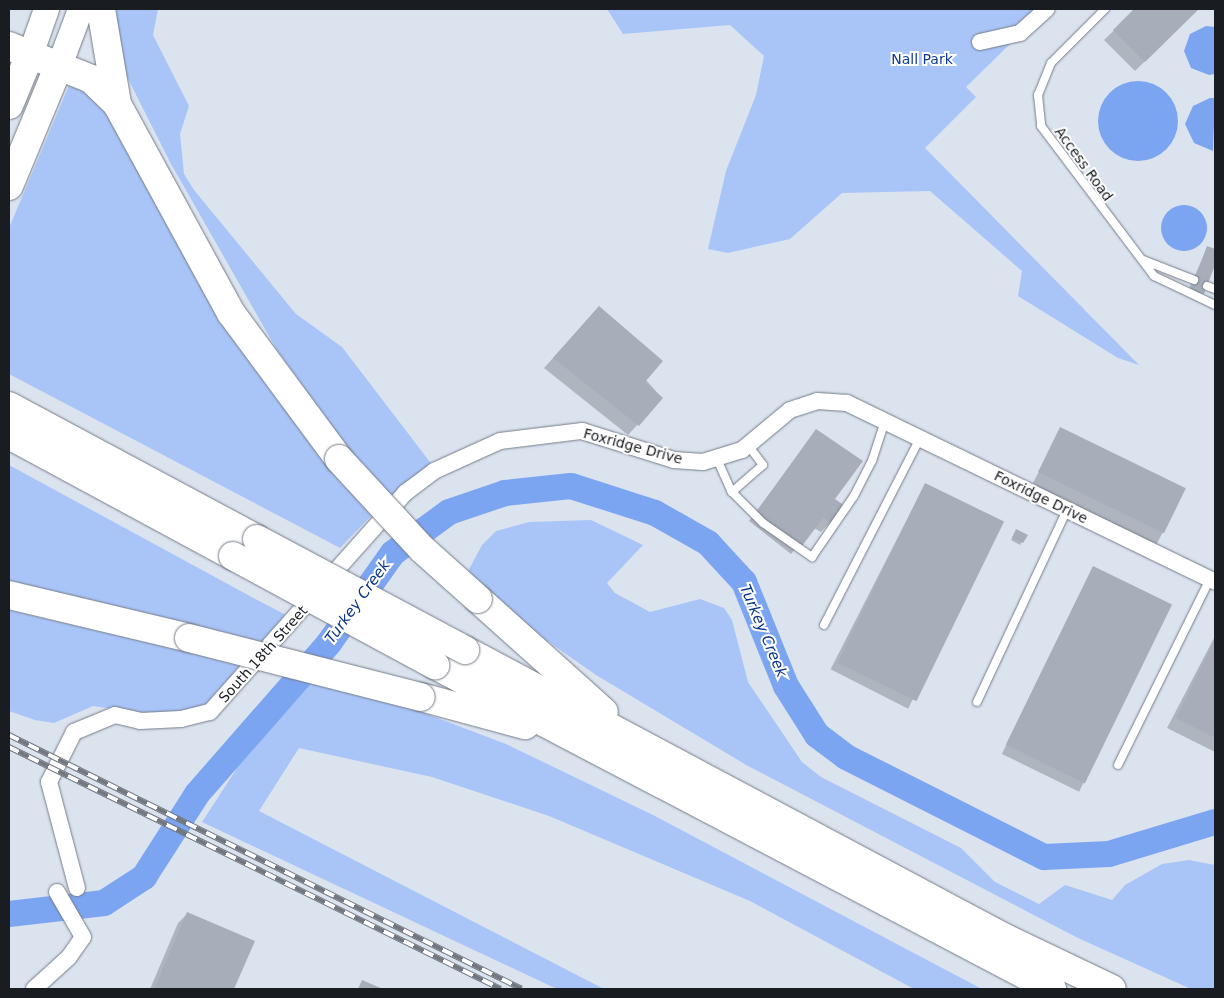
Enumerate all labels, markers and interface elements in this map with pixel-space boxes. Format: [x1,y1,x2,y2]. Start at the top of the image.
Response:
park label: Nall Park [891,51,953,67]
street label: Access Road [1051,124,1117,204]
street label: Foxridge Drive [582,425,684,467]
street label: Foxridge Drive [992,467,1090,527]
water label: Turkey Creek [322,557,394,647]
water label: Turkey Creek [735,582,791,680]
street label: South 18th Street [215,602,311,706]

